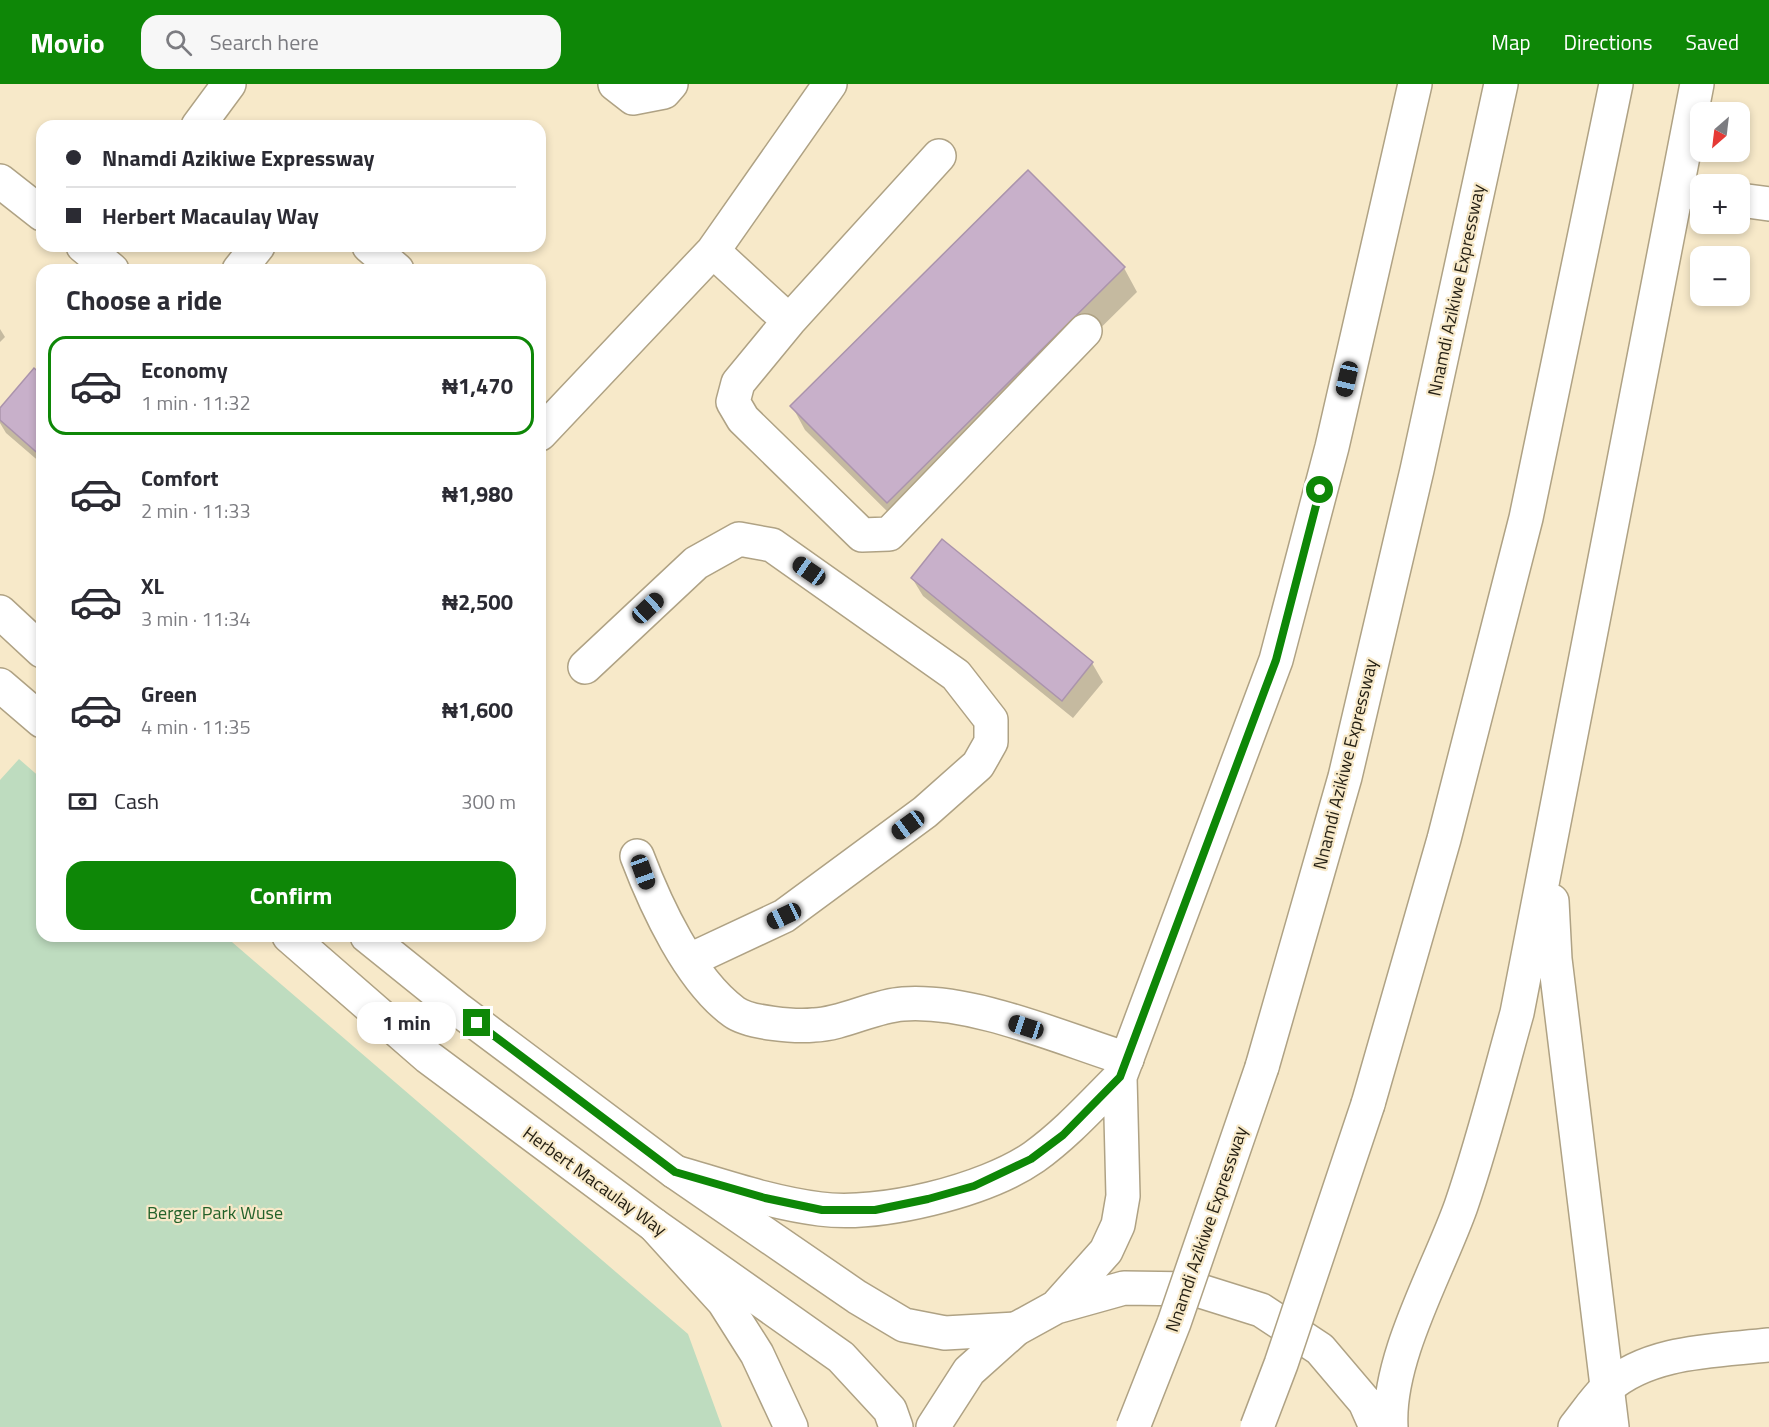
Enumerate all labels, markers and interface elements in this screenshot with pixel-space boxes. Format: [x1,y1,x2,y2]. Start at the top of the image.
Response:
search box [141,15,561,69]
text: Movio [30,21,105,64]
text: Search here [210,25,319,59]
icon: search [162,26,195,59]
text: Map [1491,26,1531,58]
text: Directions [1564,26,1653,58]
text: Saved [1686,26,1739,58]
north arrow [1690,102,1750,162]
map controls [1690,102,1750,306]
text: Nnamdi Azikiwe Expressway [102,141,375,175]
button: + [1690,174,1750,234]
street label: Nnamdi Azikiwe Expressway [1420,181,1492,398]
text: Herbert Macaulay Way [102,199,319,233]
button: − [1690,246,1750,306]
text: Choose a ride [66,279,222,320]
text: Economy [141,353,228,387]
icon: car [69,359,123,413]
car [1334,359,1360,399]
text: ₦1,470 [442,369,513,403]
text: 1 min · 11:32 [141,387,251,418]
text: Comfort [141,461,219,495]
icon: car [69,467,123,521]
route start [1306,476,1333,503]
text: ₦1,980 [442,477,513,511]
text: 2 min · 11:33 [141,495,251,526]
car [789,553,829,589]
text: XL [141,569,164,603]
icon: car [69,575,123,629]
text: ₦2,500 [442,585,513,619]
car [629,589,667,627]
text: 3 min · 11:34 [141,603,251,634]
street label: Nnamdi Azikiwe Expressway [1306,656,1384,872]
text: Green [141,677,197,711]
icon: car [69,683,123,737]
text: ₦1,600 [442,693,513,727]
text: 4 min · 11:35 [141,711,251,742]
text: Cash [114,784,159,818]
icon: cash [66,785,99,818]
text: 300 m [461,786,516,817]
car [888,807,928,843]
car [628,852,658,892]
button: Confirm [66,861,516,930]
car [764,900,804,932]
callout: 1 min [357,1002,456,1044]
text: 1 min [382,1007,431,1038]
route end [463,1009,490,1036]
car [1006,1013,1046,1041]
street label: Herbert Macaulay Way [517,1120,673,1243]
street label: Nnamdi Azikiwe Expressway [1158,1122,1254,1336]
park label: Berger Park Wuse [147,1199,283,1226]

